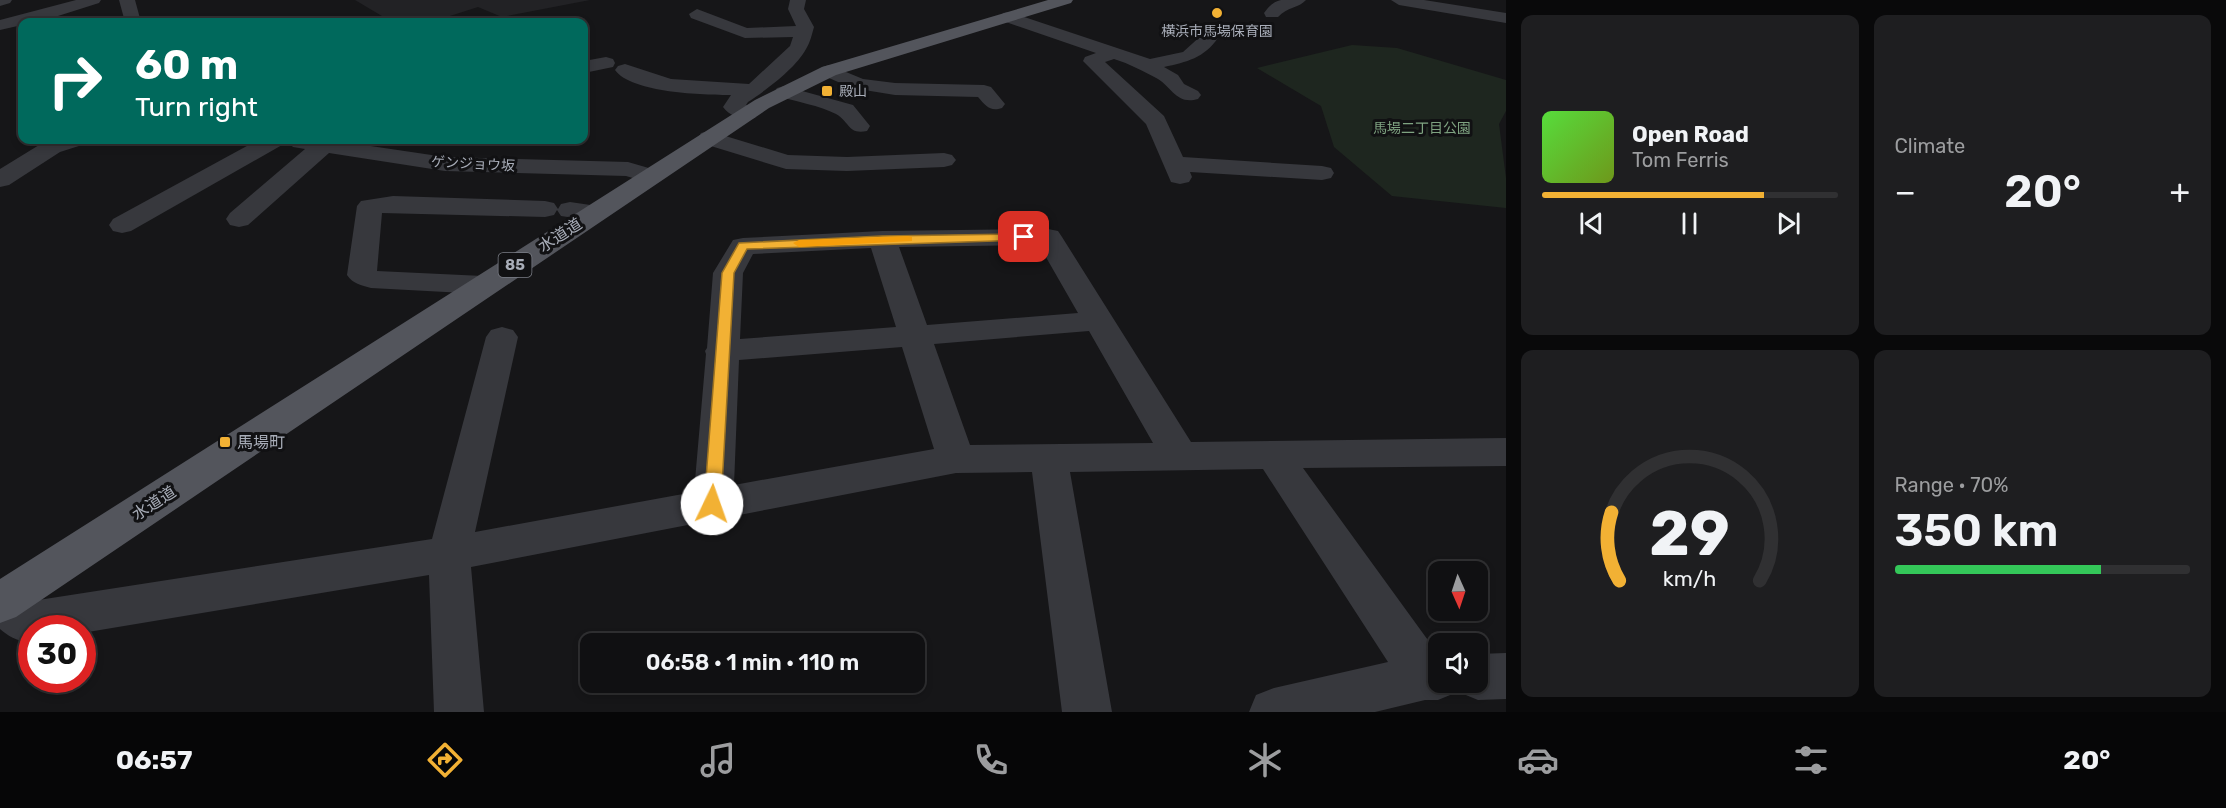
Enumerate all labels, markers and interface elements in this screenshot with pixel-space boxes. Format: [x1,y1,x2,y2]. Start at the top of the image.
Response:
marker: 横浜市馬場保育園 [1210,6,1224,20]
place label: 横浜市馬場保育園 [1161,23,1273,40]
text: 60 m [135,40,238,90]
icon: right [36,42,114,120]
place label: 殿山 [839,83,867,100]
marker: 殿山 [820,84,834,98]
text: Turn right [135,91,258,123]
park label: 馬場二丁目公園 [1373,120,1471,137]
text: Open Road [1632,121,1749,148]
text: Climate [1895,134,1965,158]
text: Tom Ferris [1632,148,1729,172]
street label: ゲンジョウ坂 [431,153,515,175]
text: 20° [2004,165,2081,218]
text: − [1895,172,1916,211]
text: + [2169,172,2190,211]
icon: previous [1575,207,1608,240]
icon: pause [1673,207,1706,240]
icon: next [1772,207,1805,240]
pin [998,211,1049,262]
street label: 水道道 [535,214,585,256]
icon: arrive [1007,220,1040,253]
road number: 85 [498,253,532,277]
place label: 馬場町 [237,433,285,452]
marker: 馬場町 [218,435,232,449]
position arrow [680,472,744,536]
text: Range · 70% [1895,473,2008,497]
street label: 水道道 [129,482,179,524]
text: 29 [1649,497,1730,571]
text: 350 km [1895,504,2058,557]
north arrow [1428,561,1488,621]
map controls [1428,561,1488,693]
text: km/h [1663,566,1717,591]
speed limit sign: 30 [18,615,96,693]
button: sound [1428,633,1488,693]
text: 06:58 · 1 min · 110 m [646,649,859,676]
icon: directions [424,739,466,781]
icon: music [697,739,739,781]
icon: phone [970,739,1012,781]
icon: climate [1244,739,1286,781]
icon: car [1517,739,1559,781]
icon: filters [1790,739,1832,781]
text: 06:57 [116,744,192,776]
text: 20° [2063,744,2110,776]

